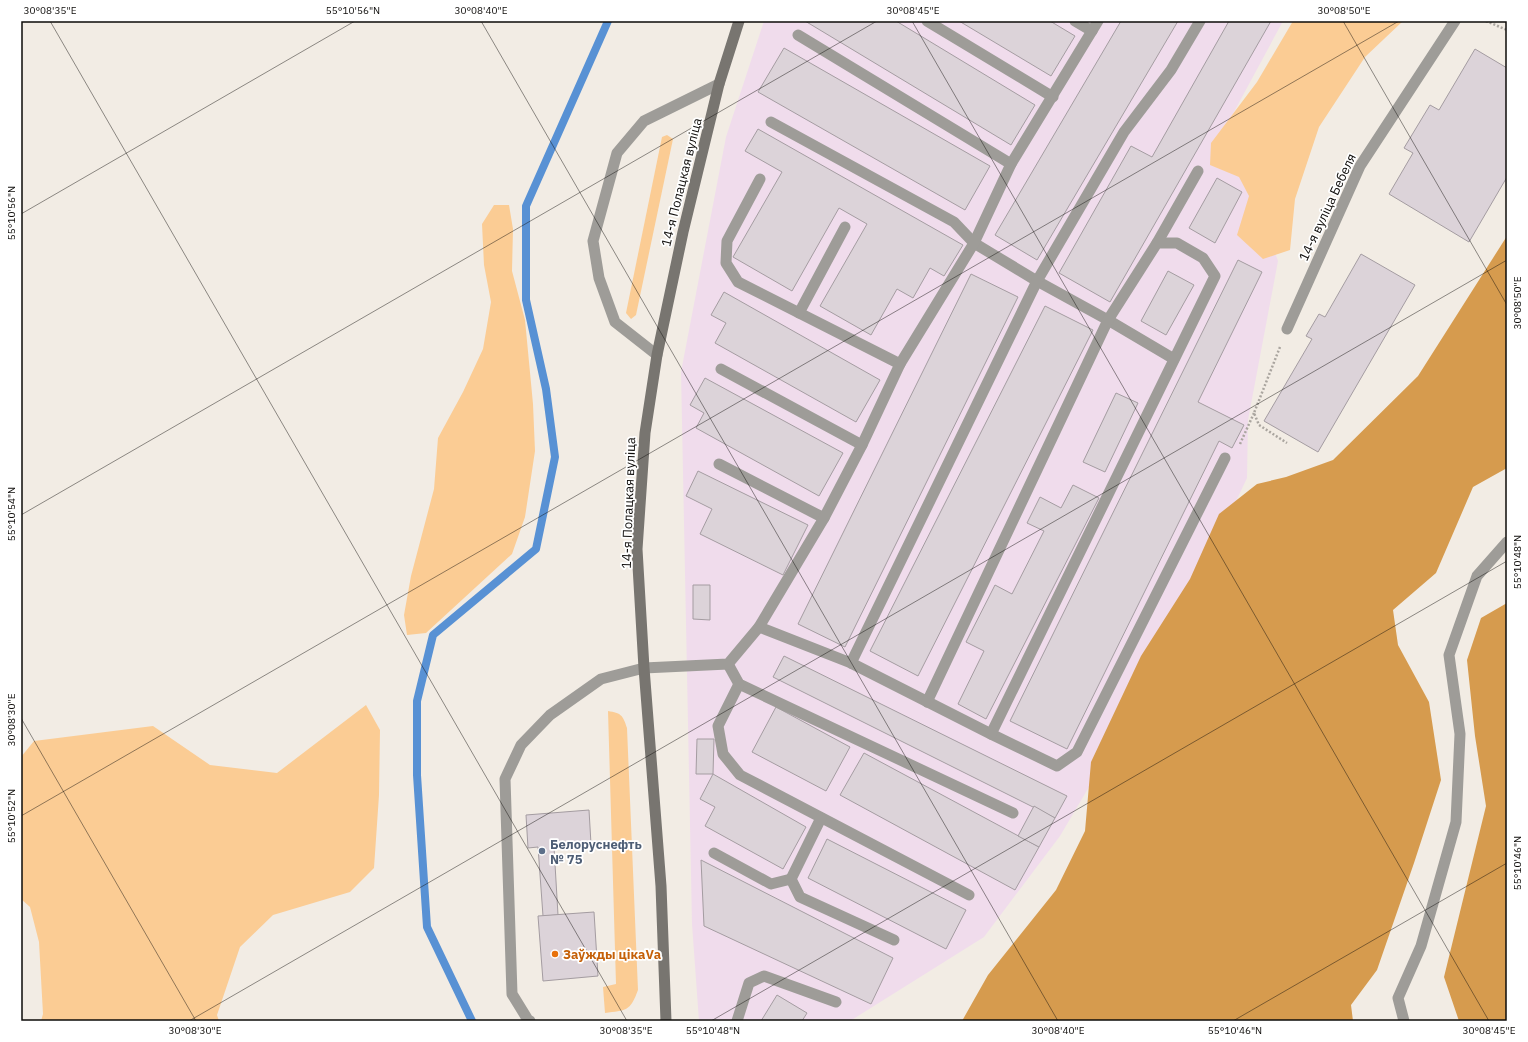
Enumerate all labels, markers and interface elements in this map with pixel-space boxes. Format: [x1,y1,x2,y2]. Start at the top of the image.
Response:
text: 30°08'35"E [23,4,77,17]
text: 55°10'56"N [326,4,380,17]
text: 30°08'40"E [454,4,508,17]
text: 30°08'45"E [886,4,940,17]
text: 30°08'50"E [1317,4,1371,17]
street label: 14-я Полацкая вуліца [657,116,706,248]
street label: 14-я вуліца Бебеля [1295,151,1360,264]
text: 55°10'56"N [5,186,18,240]
text: 30°08'50"E [1511,276,1524,330]
street label: 14-я Полацкая вуліца [618,437,639,569]
text: 55°10'54"N [5,487,18,541]
text: 55°10'48"N [1511,535,1524,589]
text: 30°08'30"E [5,693,18,747]
text: 55°10'52"N [5,789,18,843]
place label: Белоруснефть № 75 [550,836,642,868]
text: 55°10'46"N [1511,836,1524,890]
marker: Белоруснефть № 75 [537,846,547,856]
place label: Заўжды цікаVа [563,946,661,963]
marker: Заўжды цікаVа [550,949,560,959]
text: 30°08'30"E [168,1024,222,1037]
text: 30°08'35"E [599,1024,653,1037]
text: 55°10'48"N [686,1024,740,1037]
text: 30°08'40"E [1031,1024,1085,1037]
text: 55°10'46"N [1208,1024,1262,1037]
text: 30°08'45"E [1462,1024,1516,1037]

